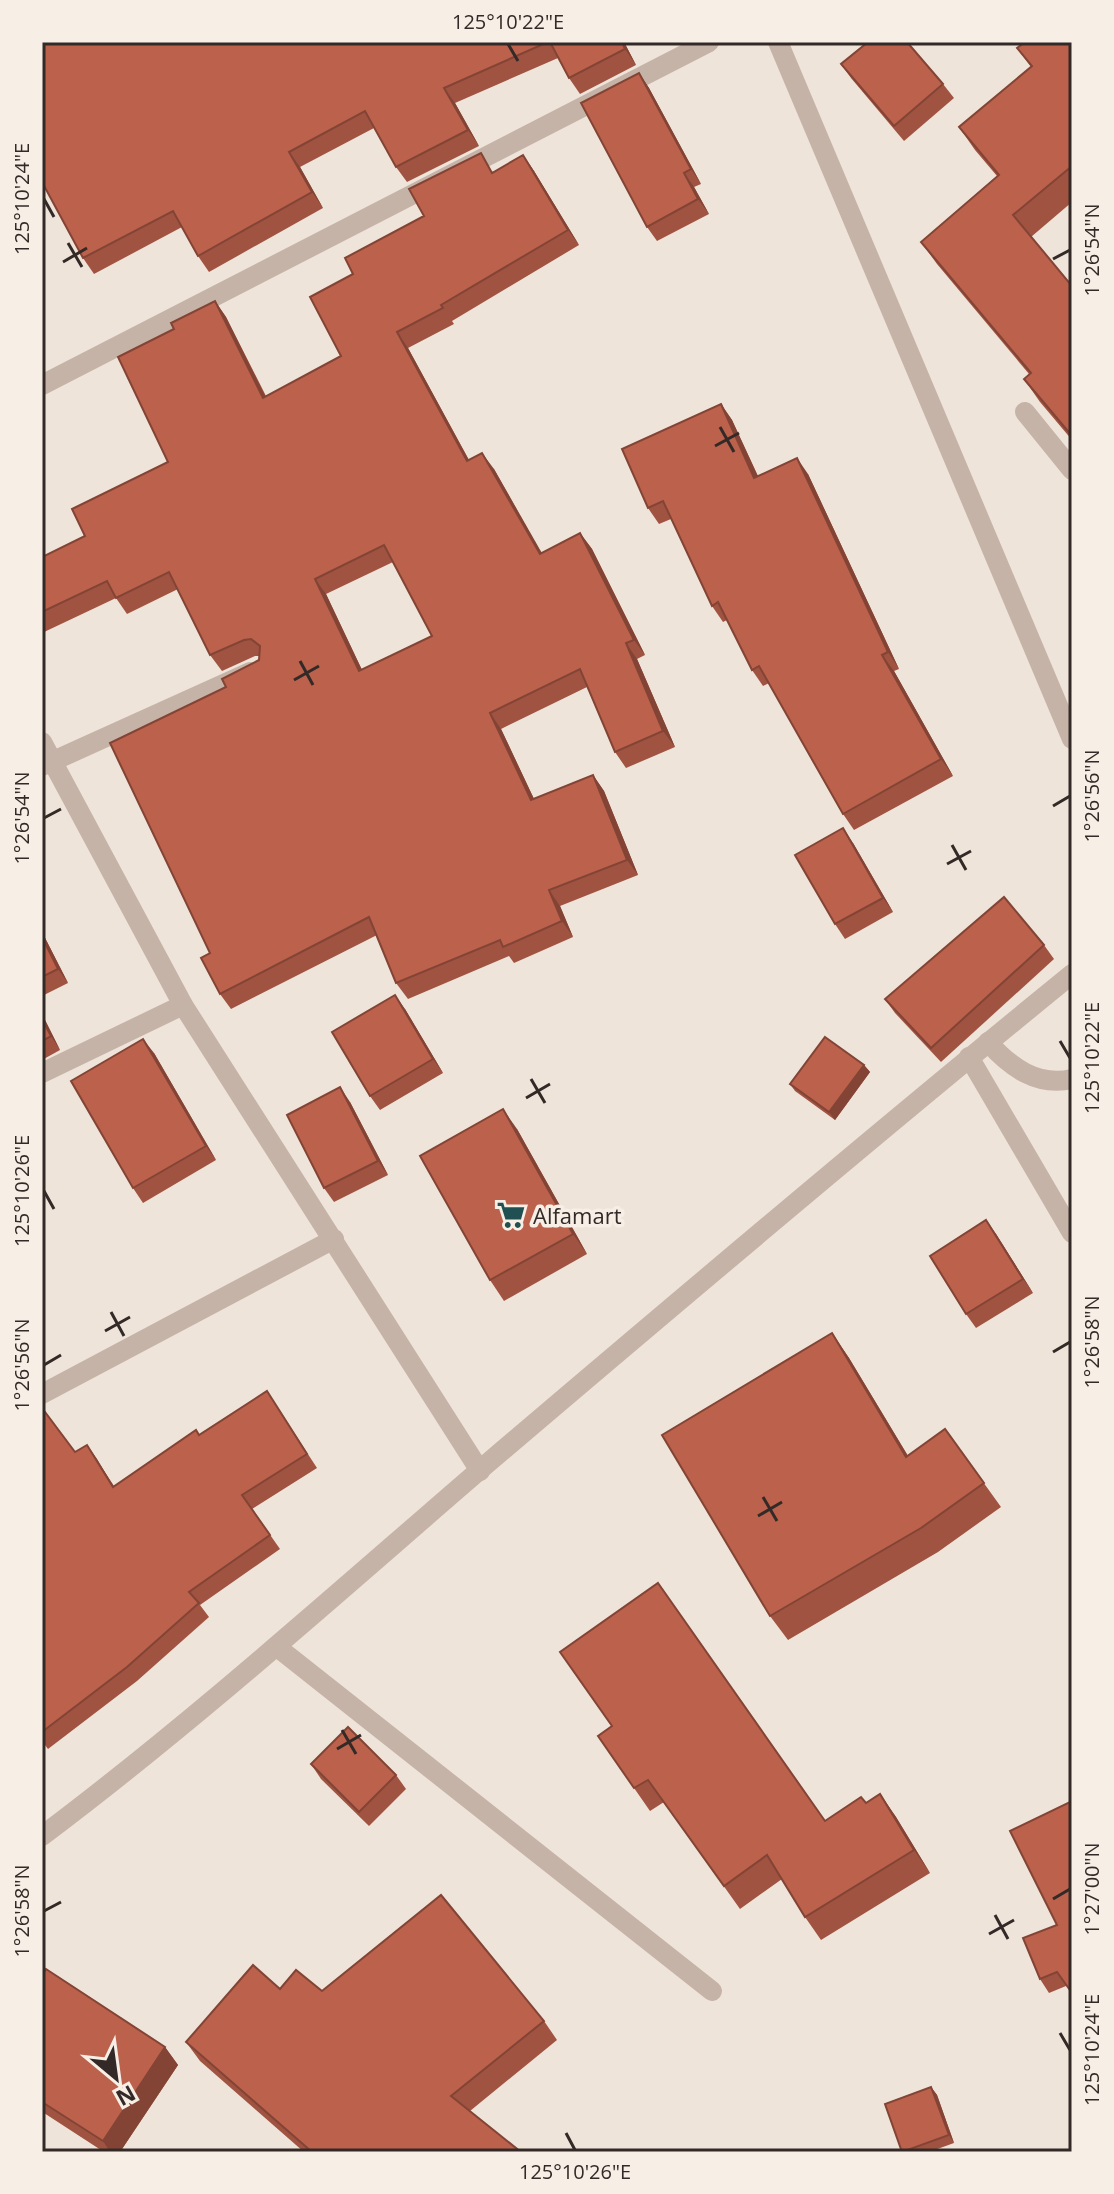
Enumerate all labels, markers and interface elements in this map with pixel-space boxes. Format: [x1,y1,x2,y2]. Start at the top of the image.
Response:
text: 125°10'22"E [452,8,564,35]
text: 125°10'24"E [8,143,35,255]
text: 1°26'54"N [1078,203,1105,297]
text: 1°26'56"N [1078,749,1105,843]
text: 1°26'54"N [8,771,35,865]
text: 125°10'22"E [1078,1002,1105,1114]
text: 125°10'26"E [8,1135,35,1247]
supermarket icon: Alfamart [496,1200,526,1230]
place label: Alfamart [533,1200,622,1230]
text: 1°26'58"N [1078,1295,1105,1389]
text: 1°26'56"N [8,1318,35,1412]
text: 1°27'00"N [1078,1842,1105,1936]
text: 1°26'58"N [8,1864,35,1958]
text: 125°10'24"E [1078,1994,1105,2106]
north arrow [76,2038,156,2118]
text: N [111,2079,141,2114]
text: 125°10'26"E [519,2158,631,2185]

